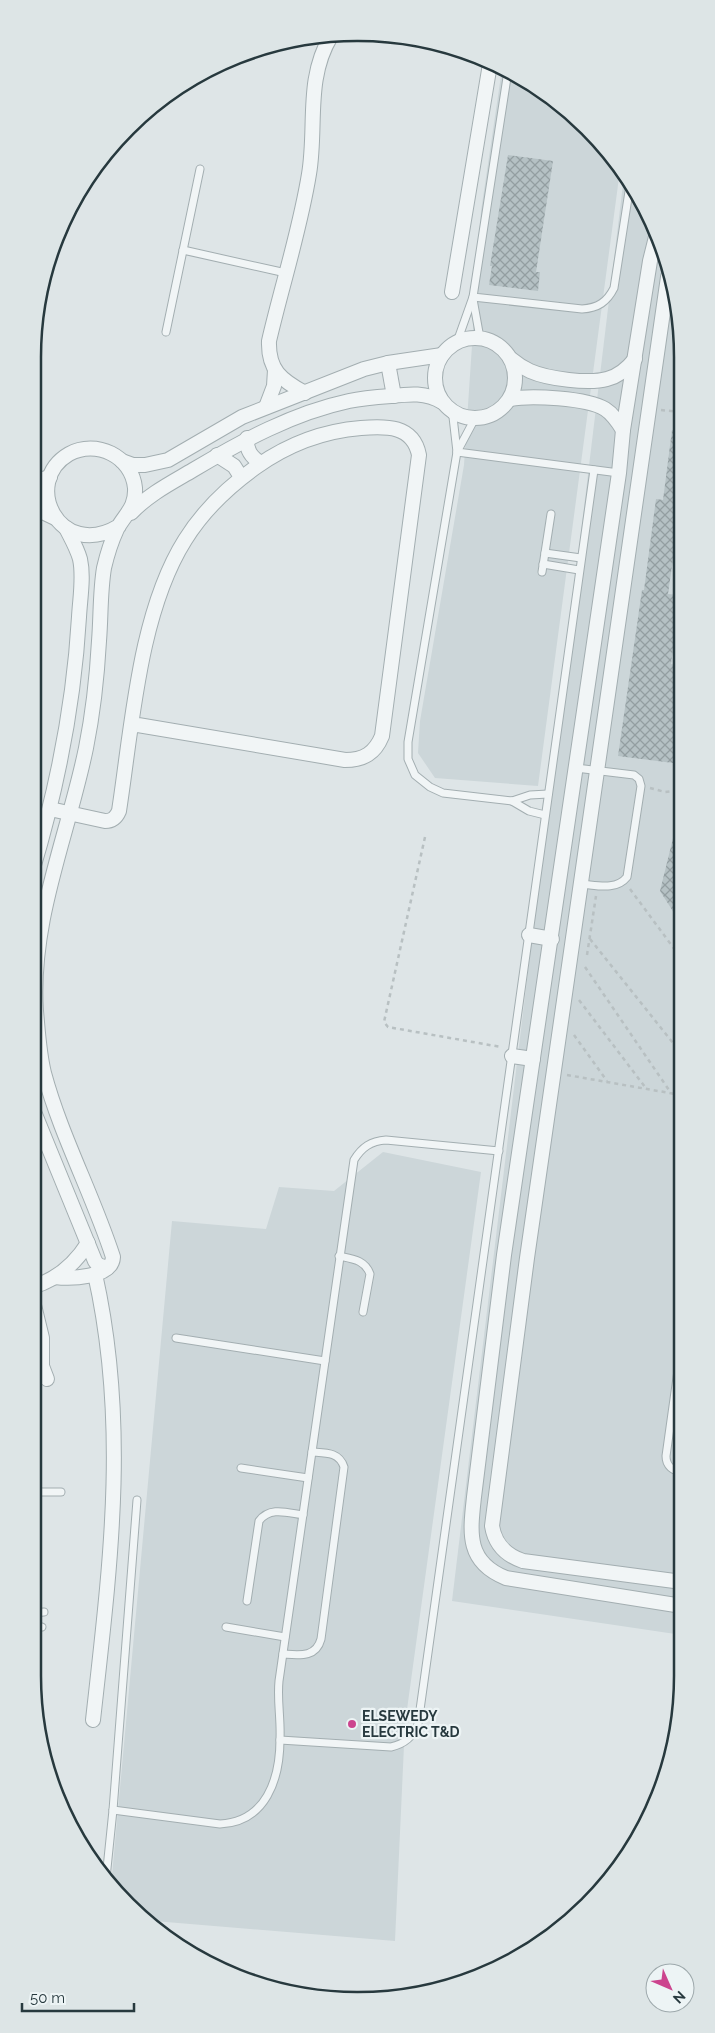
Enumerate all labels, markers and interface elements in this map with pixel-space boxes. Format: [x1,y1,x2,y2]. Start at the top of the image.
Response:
place label: ELSEWEDY ELECTRIC T&D [362,1708,460,1740]
marker: ELSEWEDY ELECTRIC T&D [346,1718,358,1730]
north arrow [645,1963,695,2013]
scale bar [22,1980,135,2012]
text: N [670,1988,689,2007]
text: 50 m [30,1989,65,2007]

